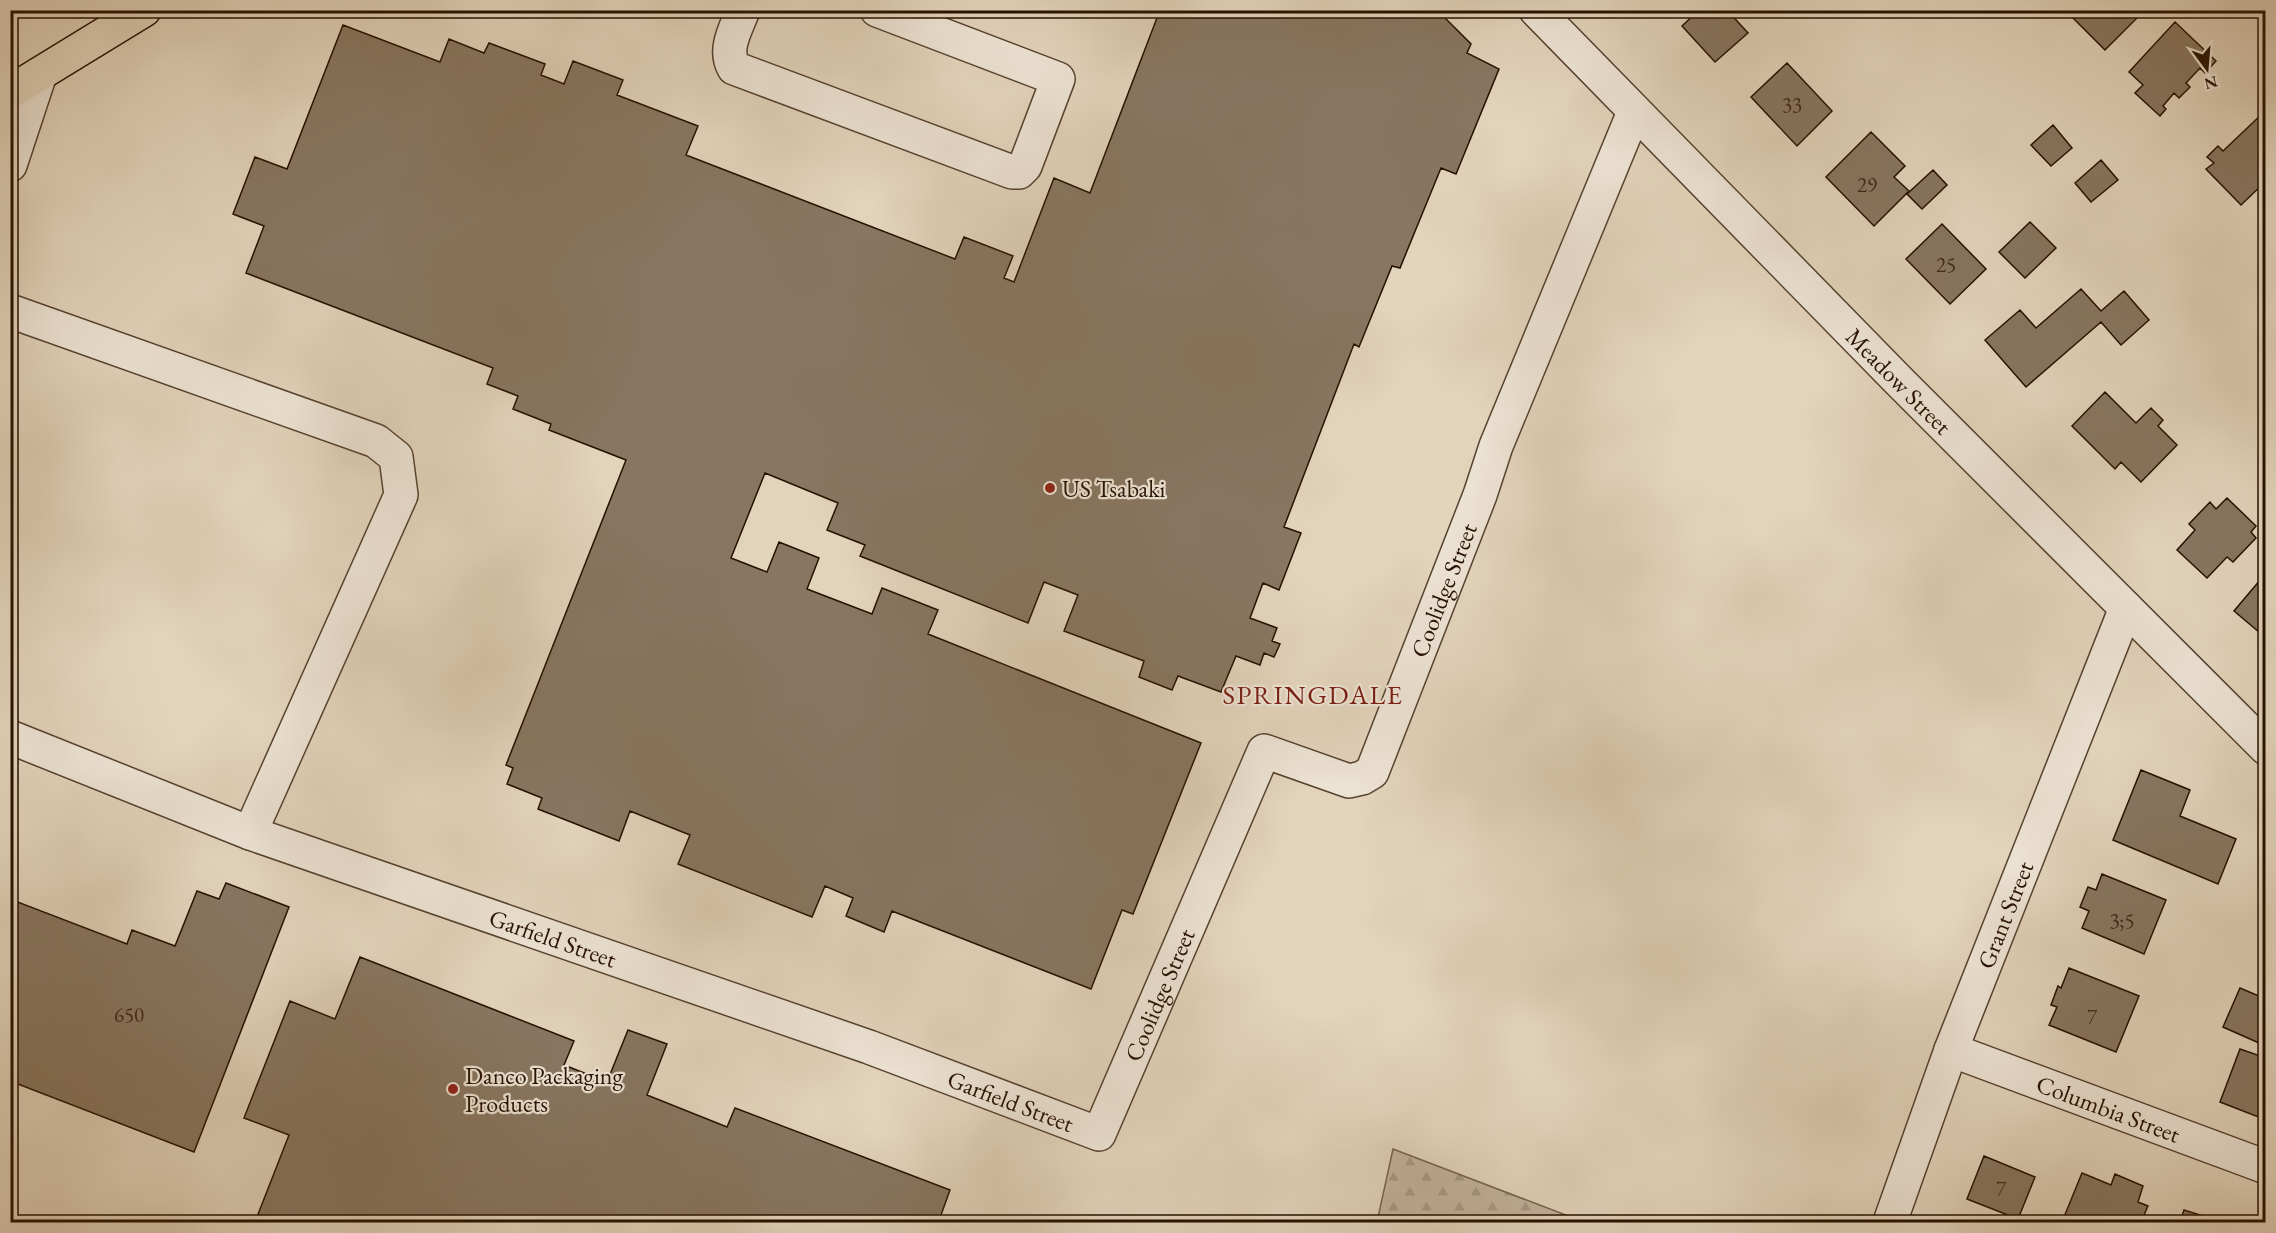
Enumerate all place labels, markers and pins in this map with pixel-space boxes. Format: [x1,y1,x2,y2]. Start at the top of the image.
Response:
place label: US Tsabaki [1062,473,1165,504]
marker: US Tsabaki [1043,481,1057,495]
place label: Danco Packaging Products [465,1060,624,1119]
marker: Danco Packaging Products [446,1082,460,1096]

